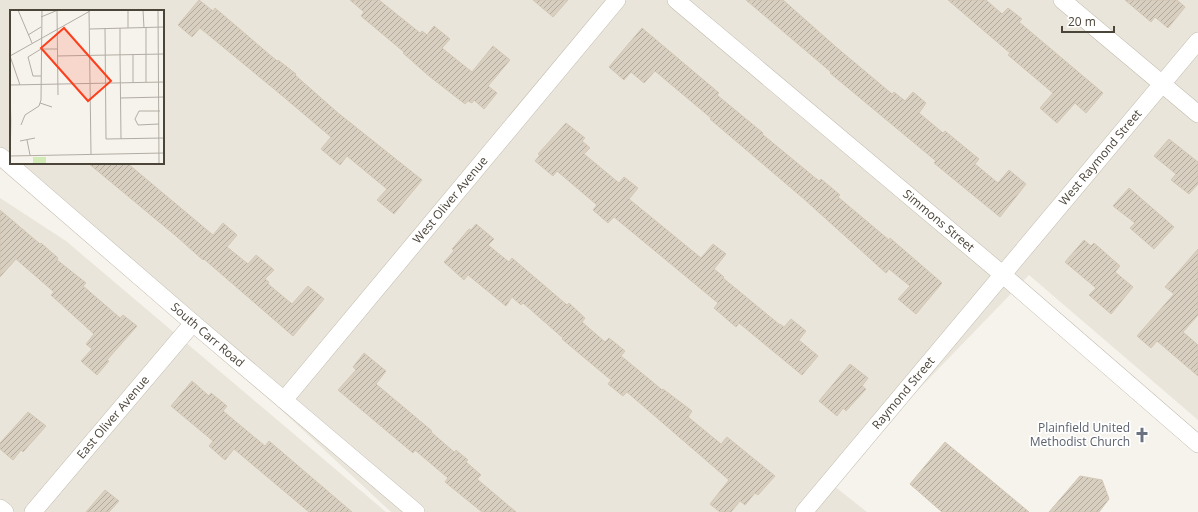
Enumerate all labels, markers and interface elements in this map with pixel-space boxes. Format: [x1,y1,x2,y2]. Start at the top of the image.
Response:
scale bar [1062,8,1114,34]
inset map [10,10,164,164]
text: 20 m [1068,13,1096,30]
street label: West Raymond Street [1055,106,1145,209]
street label: West Oliver Avenue [409,152,492,247]
street label: Simmons Street [899,185,978,255]
street label: South Carr Road [167,298,248,371]
street label: Raymond Street [868,353,938,433]
street label: East Oliver Avenue [73,371,153,462]
place label: Plainfield United Methodist Church [1030,419,1130,450]
church icon: Plainfield United Methodist Church [1133,426,1151,444]

